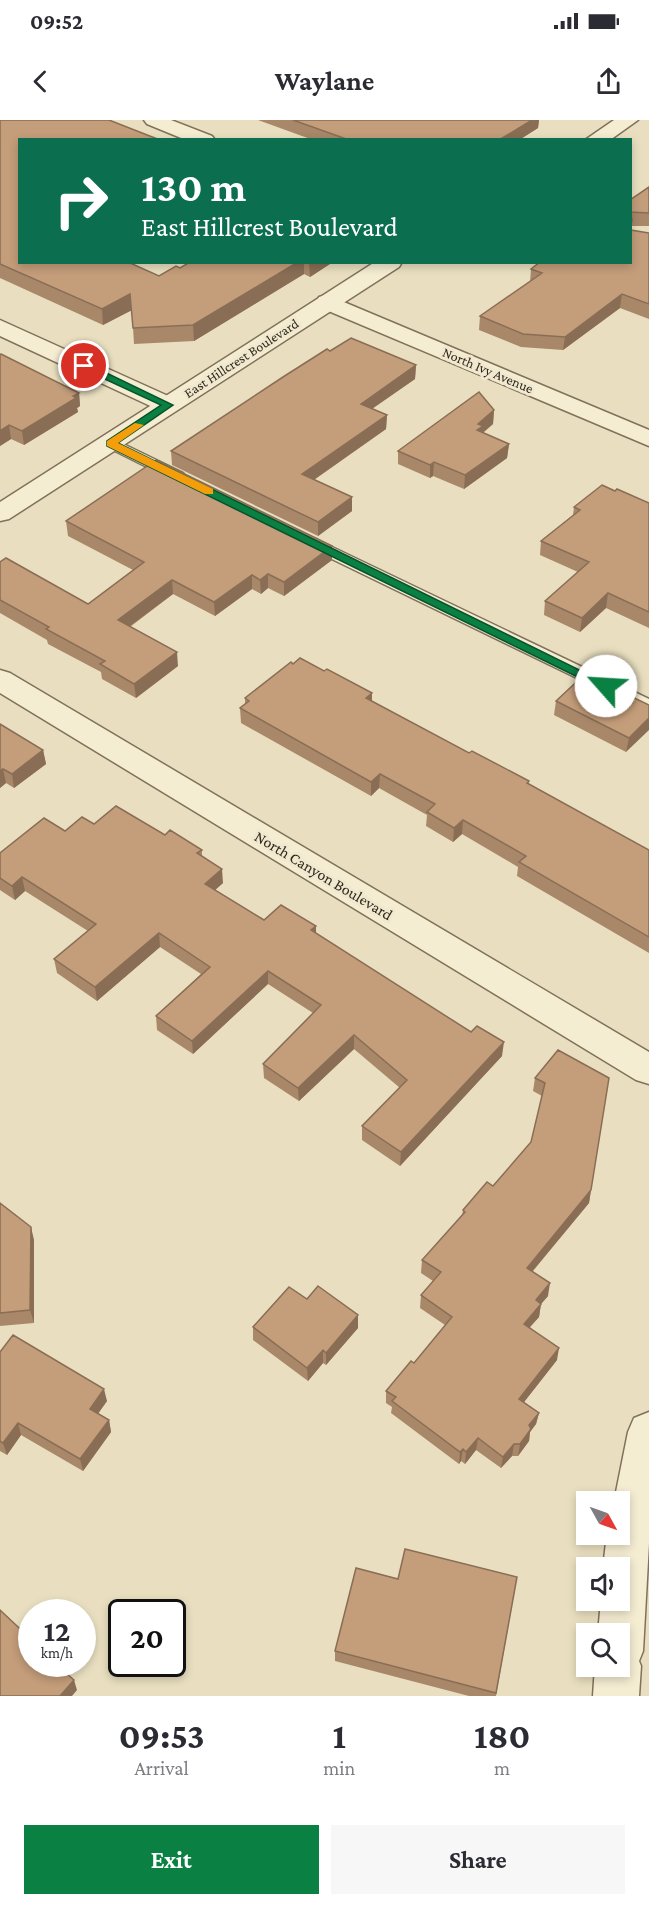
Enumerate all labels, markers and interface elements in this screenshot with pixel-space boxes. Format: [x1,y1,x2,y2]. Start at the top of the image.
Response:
text: 09:52 [30,9,83,34]
icon: back [24,65,57,98]
icon: share [592,65,625,98]
text: Waylane [275,66,374,96]
icon: right [42,162,120,240]
text: 130 m [141,163,246,210]
text: East Hillcrest Boulevard [141,212,398,242]
street label: East Hillcrest Boulevard [181,315,302,401]
pin [58,340,109,391]
street label: North Ivy Avenue [440,344,536,396]
icon: arrive [67,349,100,382]
position arrow [574,654,638,718]
street label: North Canyon Boulevard [251,827,396,925]
north arrow [576,1491,630,1545]
map controls [576,1491,630,1677]
button: sound [576,1557,630,1611]
speed limit sign: 20 [108,1599,186,1677]
text: 12 [44,1614,70,1647]
button: search [576,1623,630,1677]
text: km/h [41,1645,73,1661]
text: 09:53 [119,1716,205,1756]
text: 1 [333,1716,346,1756]
text: 180 [474,1716,530,1756]
text: Arrival [134,1757,189,1779]
text: min [323,1757,355,1779]
text: m [494,1757,510,1779]
button: Exit [24,1825,319,1894]
button: Share [331,1825,625,1894]

